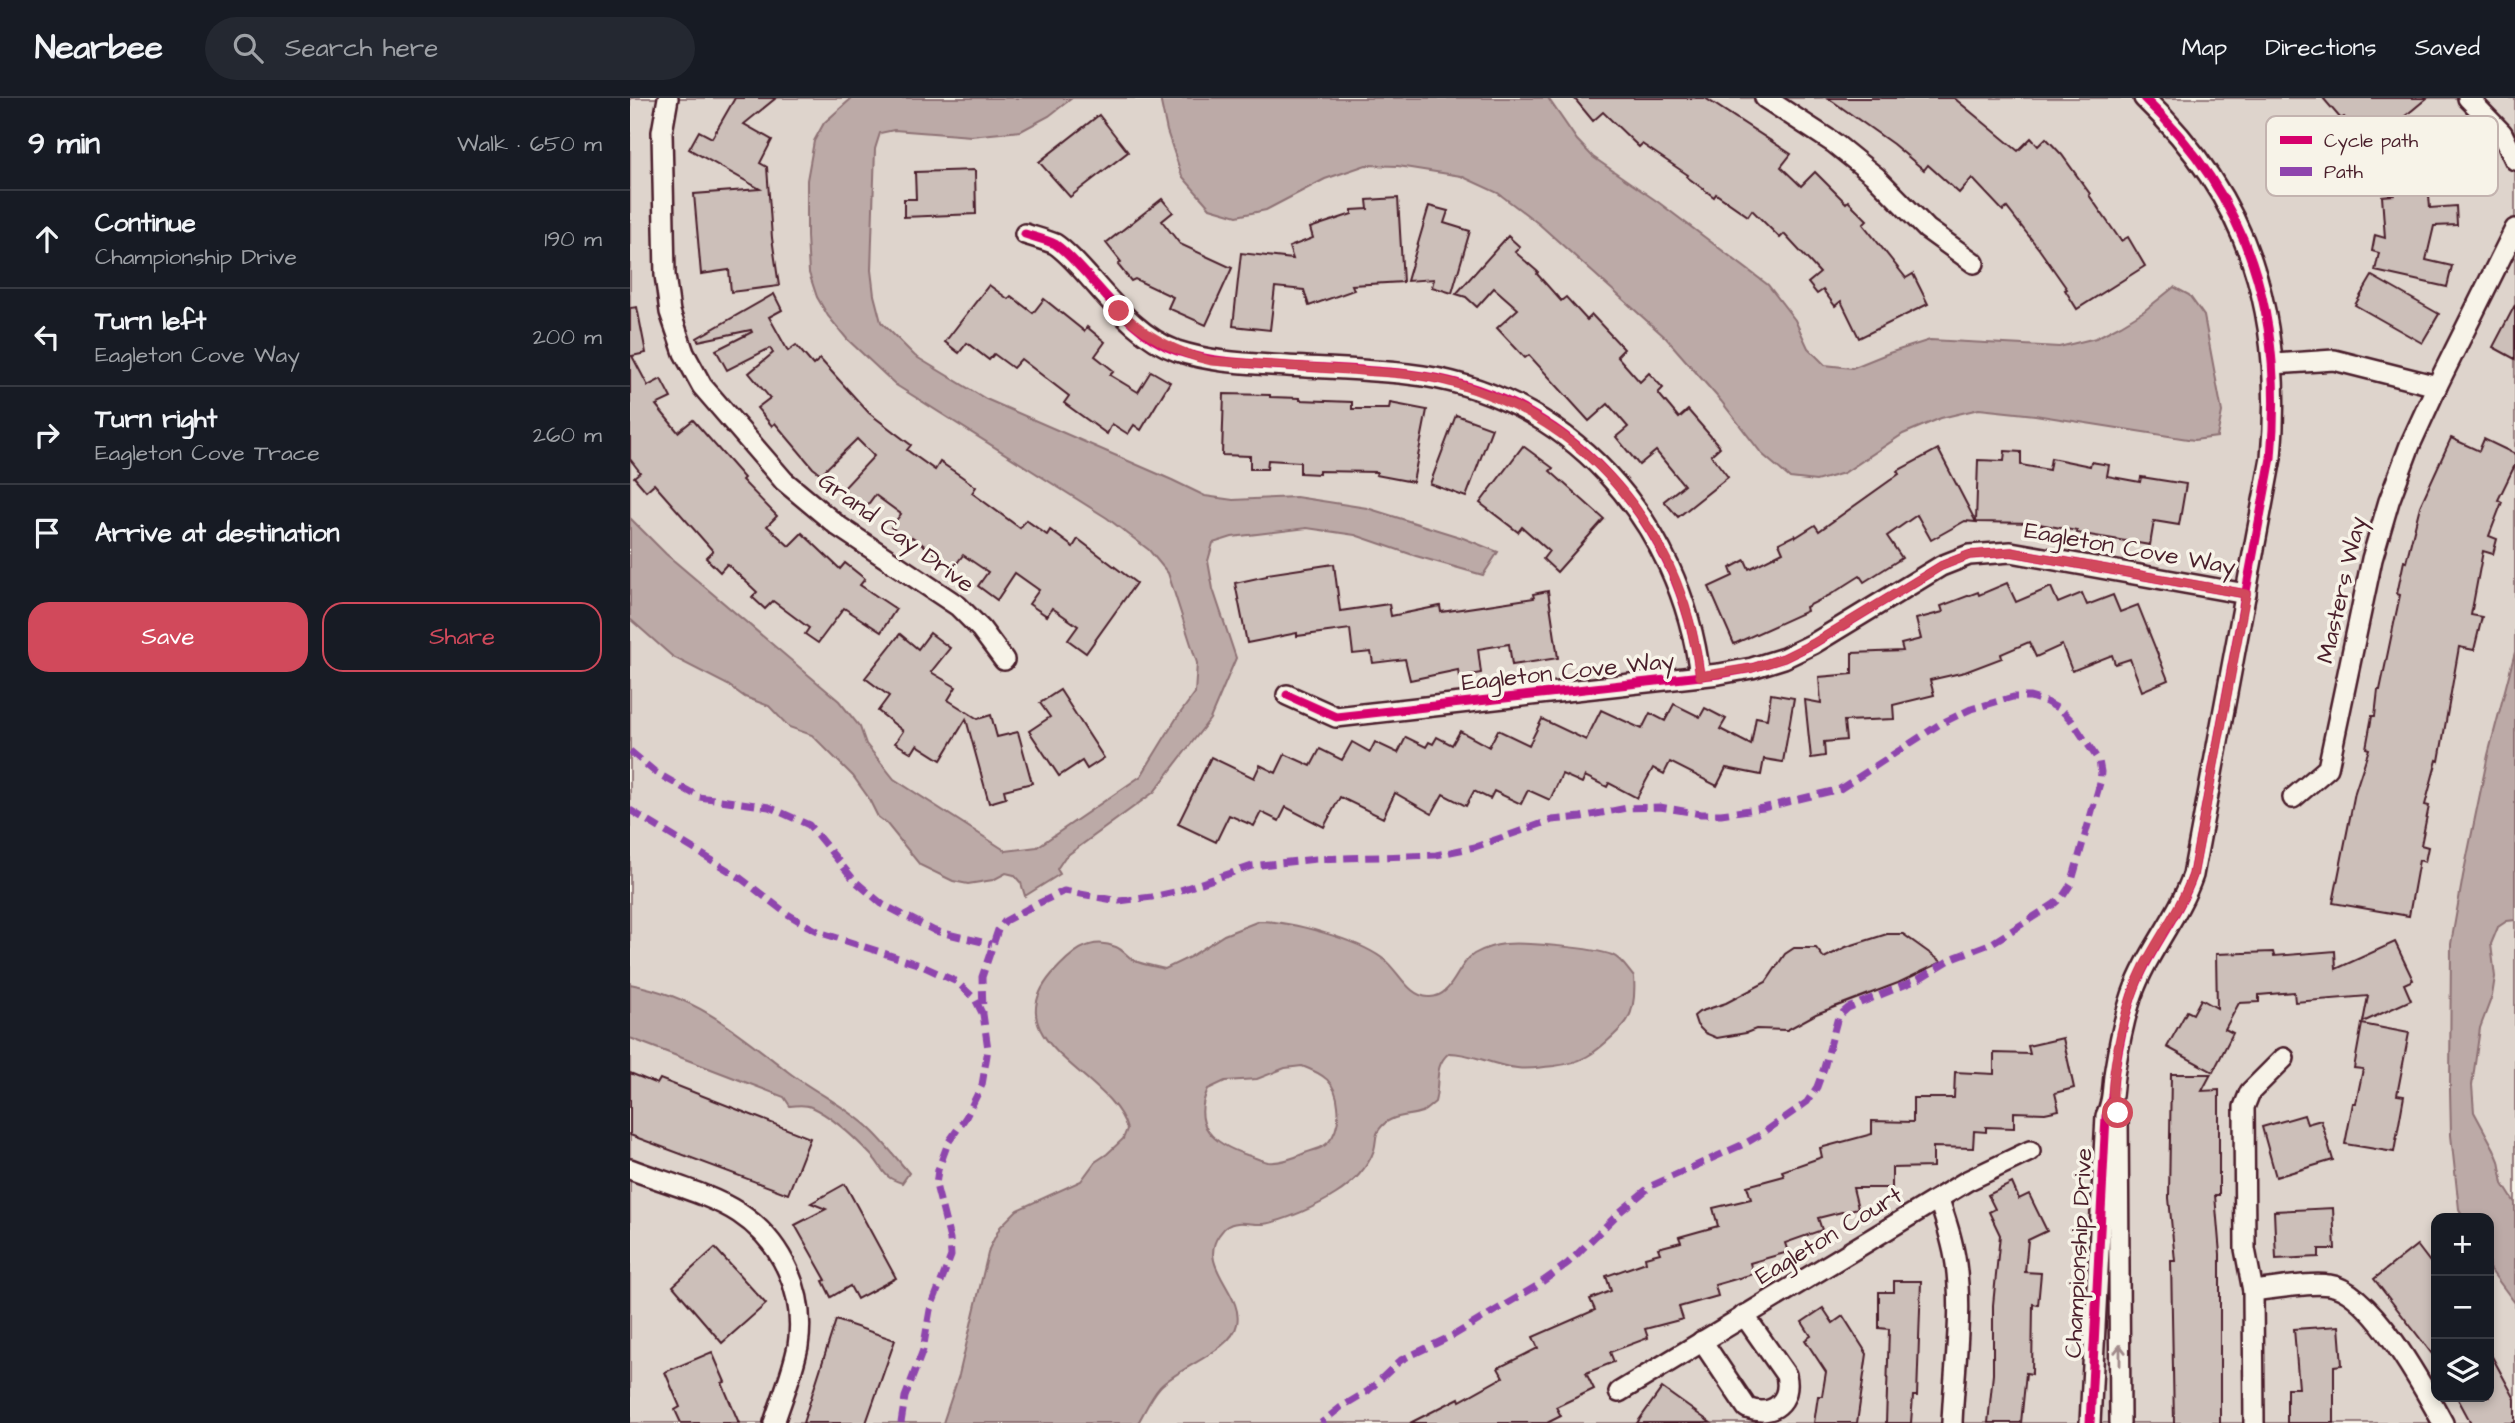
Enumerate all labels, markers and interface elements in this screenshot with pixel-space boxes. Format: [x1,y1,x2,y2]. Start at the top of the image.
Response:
search box [205,17,695,80]
text: Nearbee [35,25,163,71]
icon: search [229,29,267,67]
text: Search here [285,30,438,66]
text: Map [2182,31,2227,65]
text: Directions [2265,31,2377,65]
text: Saved [2415,31,2480,65]
legend [2266,116,2498,196]
text: 9 min [28,123,100,165]
text: Walk · 650 m [457,128,602,160]
text: Cycle path [2324,128,2419,156]
text: Path [2324,159,2363,186]
text: Continue [95,205,196,241]
icon: ahead [28,220,66,258]
text: 190 m [544,223,602,255]
text: Championship Drive [95,241,297,273]
route end [1103,295,1134,326]
text: Turn left [95,303,206,339]
icon: left [28,318,66,356]
text: 200 m [533,321,602,353]
text: Eagleton Cove Way [95,339,300,371]
text: Turn right [95,401,217,437]
icon: right [28,416,66,454]
text: 260 m [533,419,602,451]
text: Eagleton Cove Trace [95,437,320,469]
street label: Grand Cay Drive [810,465,981,602]
street label: Masters Way [2309,513,2376,667]
icon: arrive [28,514,66,552]
street label: Eagleton Cove Way [2022,514,2238,585]
text: Arrive at destination [95,515,340,551]
button: Save [28,602,308,672]
button: Share [322,602,602,672]
street label: Eagleton Cove Way [1460,644,1676,701]
route start [2102,1097,2133,1128]
street label: Championship Drive [2057,1147,2101,1359]
street label: Eagleton Court [1749,1179,1910,1294]
map controls [2431,1213,2494,1402]
button: + [2431,1213,2494,1276]
button: − [2431,1276,2494,1339]
button: layers [2431,1339,2494,1402]
one-way arrow [2113,1344,2127,1367]

